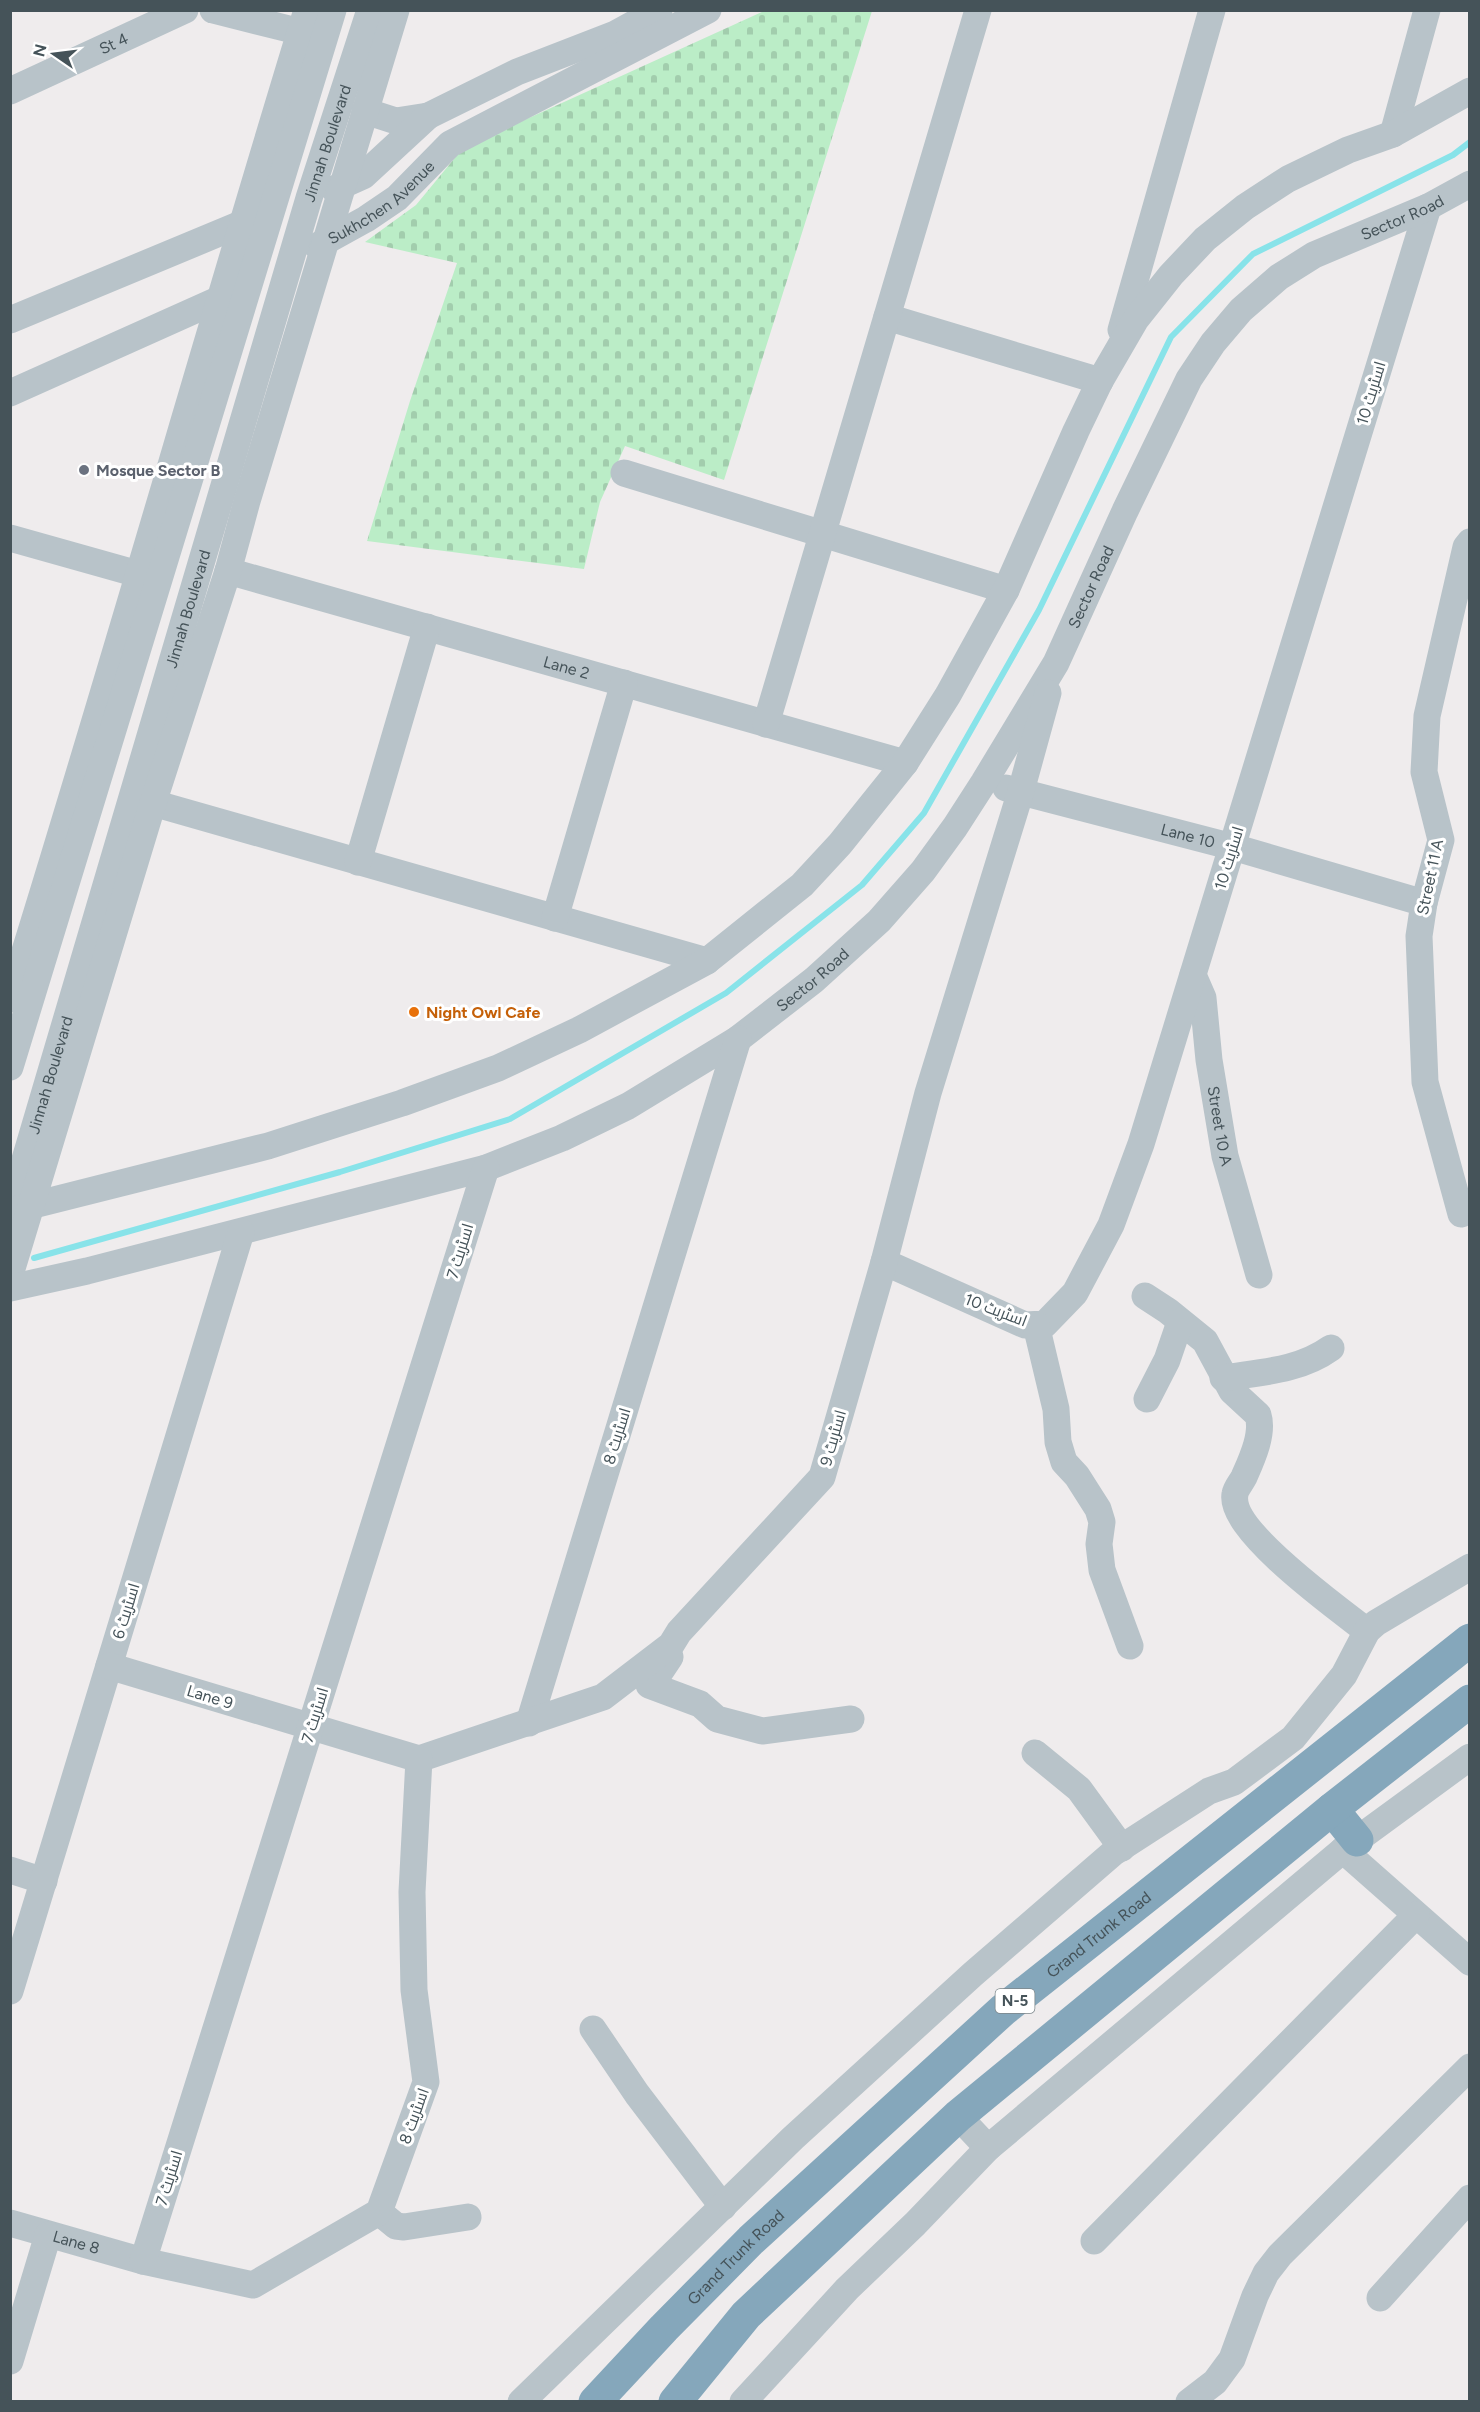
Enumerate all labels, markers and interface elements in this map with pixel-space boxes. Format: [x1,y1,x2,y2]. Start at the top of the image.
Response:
north arrow [24,24,84,84]
street label: St 4 [96,28,131,58]
text: N [29,42,51,59]
street label: Jinnah Boulevard [299,82,355,204]
street label: Sukhchen Avenue [324,156,438,248]
street label: Sector Road [1358,191,1447,244]
street label: اسٹریٹ 10 [1352,359,1390,427]
place label: Mosque Sector B [96,461,220,480]
marker: Mosque Sector B [77,463,91,477]
street label: Sector Road [1064,543,1118,631]
street label: Jinnah Boulevard [161,547,214,670]
street label: Lane 2 [541,651,592,683]
street label: Lane 10 [1159,819,1217,851]
street label: اسٹریٹ 10 [1210,824,1248,892]
street label: Street 11 A [1413,837,1447,917]
street label: Sector Road [772,944,853,1015]
place label: Night Owl Cafe [426,1003,540,1022]
marker: Night Owl Cafe [407,1005,421,1019]
street label: Jinnah Boulevard [24,1014,76,1136]
street label: Street 10 A [1204,1084,1237,1168]
street label: اسٹریٹ 7 [443,1221,477,1281]
street label: اسٹریٹ 10 [962,1289,1030,1331]
street label: اسٹریٹ 8 [599,1405,635,1467]
street label: اسٹریٹ 9 [816,1408,850,1468]
street label: اسٹریٹ 6 [109,1581,143,1641]
street label: Lane 9 [185,1681,235,1713]
street label: اسٹریٹ 7 [298,1685,332,1745]
street label: Grand Trunk Road [1042,1887,1155,1982]
road number: N-5 [996,1989,1034,2013]
street label: اسٹریٹ 8 [395,2085,433,2147]
street label: اسٹریٹ 7 [152,2148,186,2208]
street label: Grand Trunk Road [683,2205,788,2309]
street label: Lane 8 [51,2226,102,2258]

